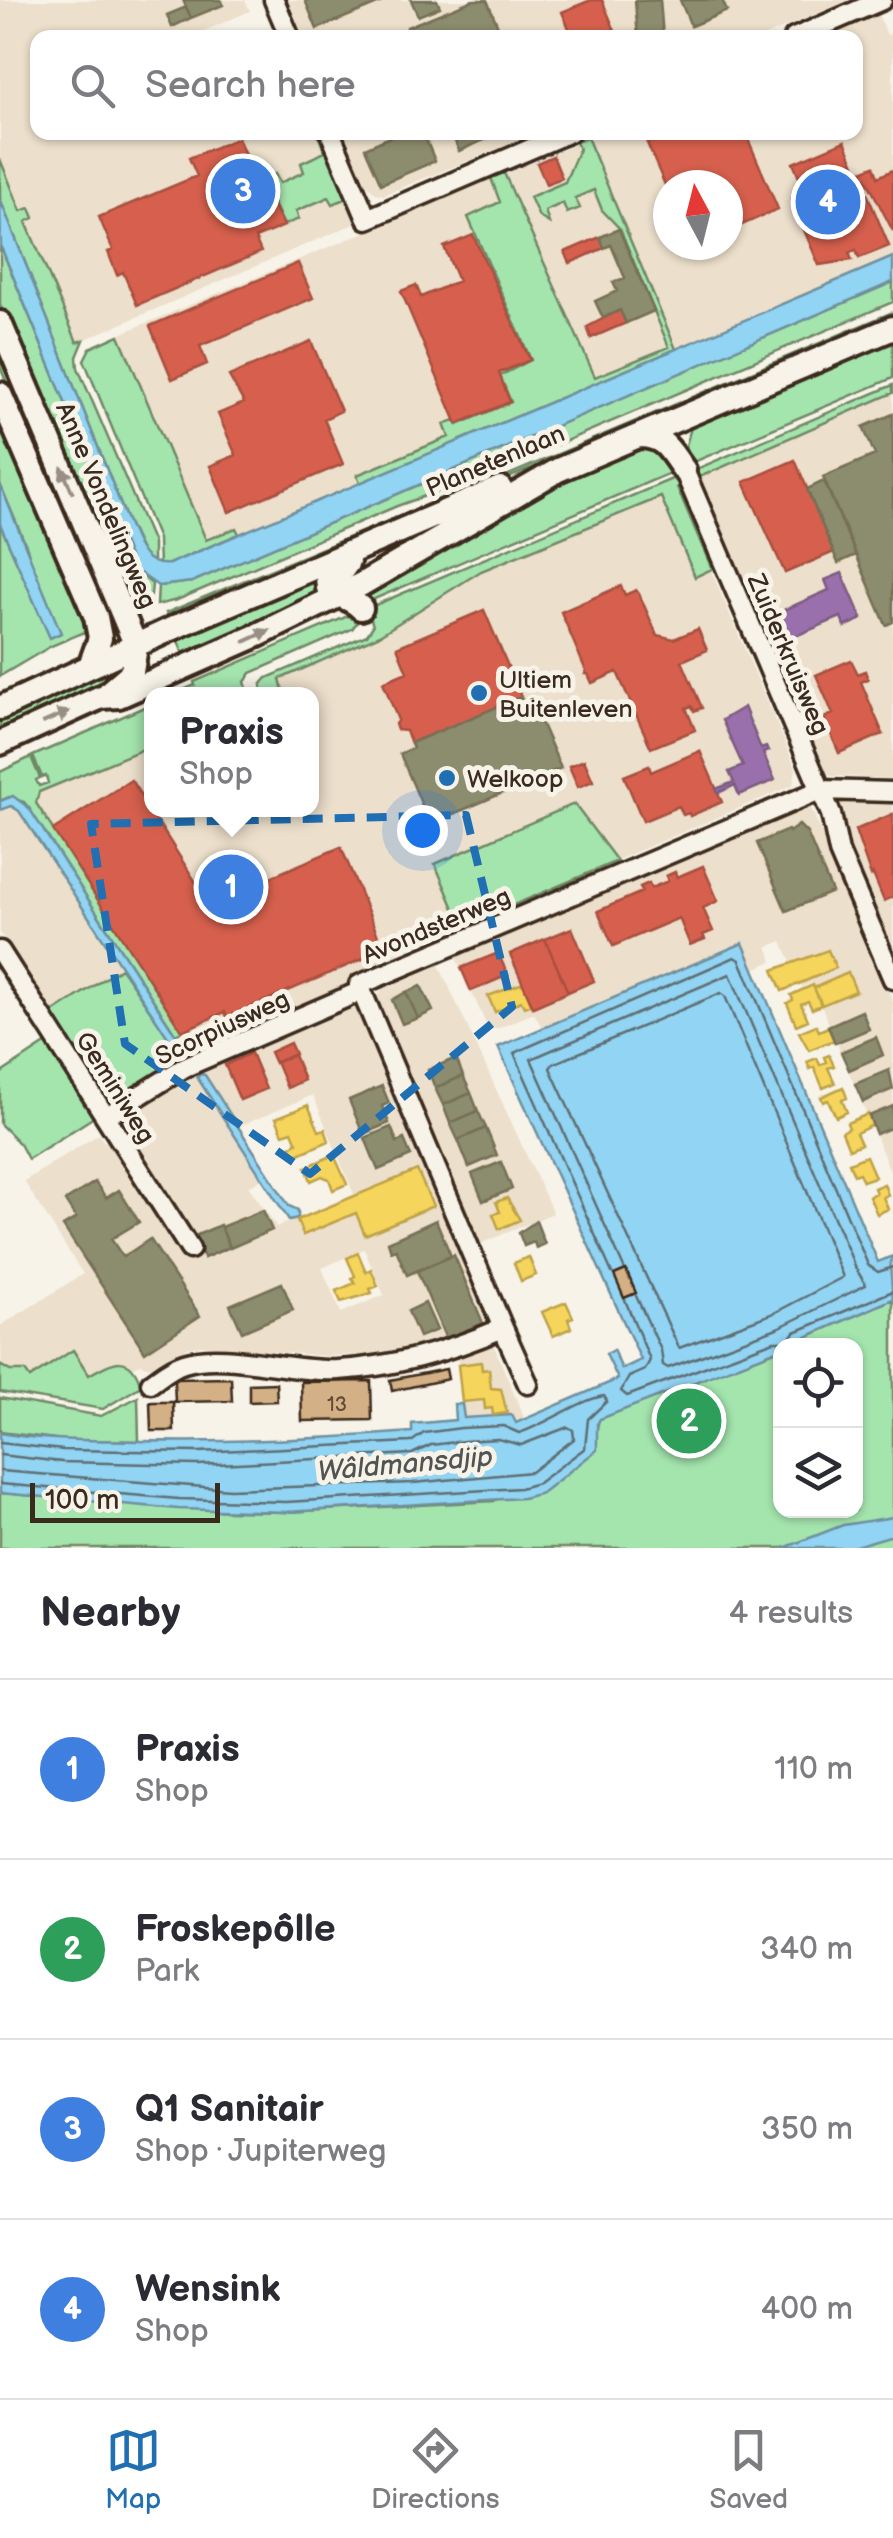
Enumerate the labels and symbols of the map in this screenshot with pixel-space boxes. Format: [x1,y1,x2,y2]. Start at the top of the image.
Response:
pin: 3 [210,154,276,228]
pin: 4 [796,164,860,240]
north arrow [653,170,743,260]
street label: Anne Vondelingweg [48,398,163,613]
street label: Planetenlaan [421,418,570,505]
one-way arrow [58,465,74,495]
street label: Zuiderkruisweg [739,568,835,740]
one-way arrow [243,627,272,644]
place label: Ultiem Buitenleven [499,665,633,725]
marker: Ultiem Buitenleven [468,682,490,704]
one-way arrow [41,709,71,725]
place label: Welkoop [467,764,564,795]
marker: Welkoop [436,767,458,789]
your location [397,805,448,856]
pin: 1 [198,850,264,924]
street label: Avondsterweg [358,881,515,972]
street label: Scorpiusweg [151,984,294,1073]
street label: Geminiweg [68,1026,161,1149]
pin: 2 [656,1384,722,1458]
house number: 13 [327,1393,347,1417]
water label: Wâldmansdjip [316,1440,494,1489]
scale bar [30,1478,220,1522]

